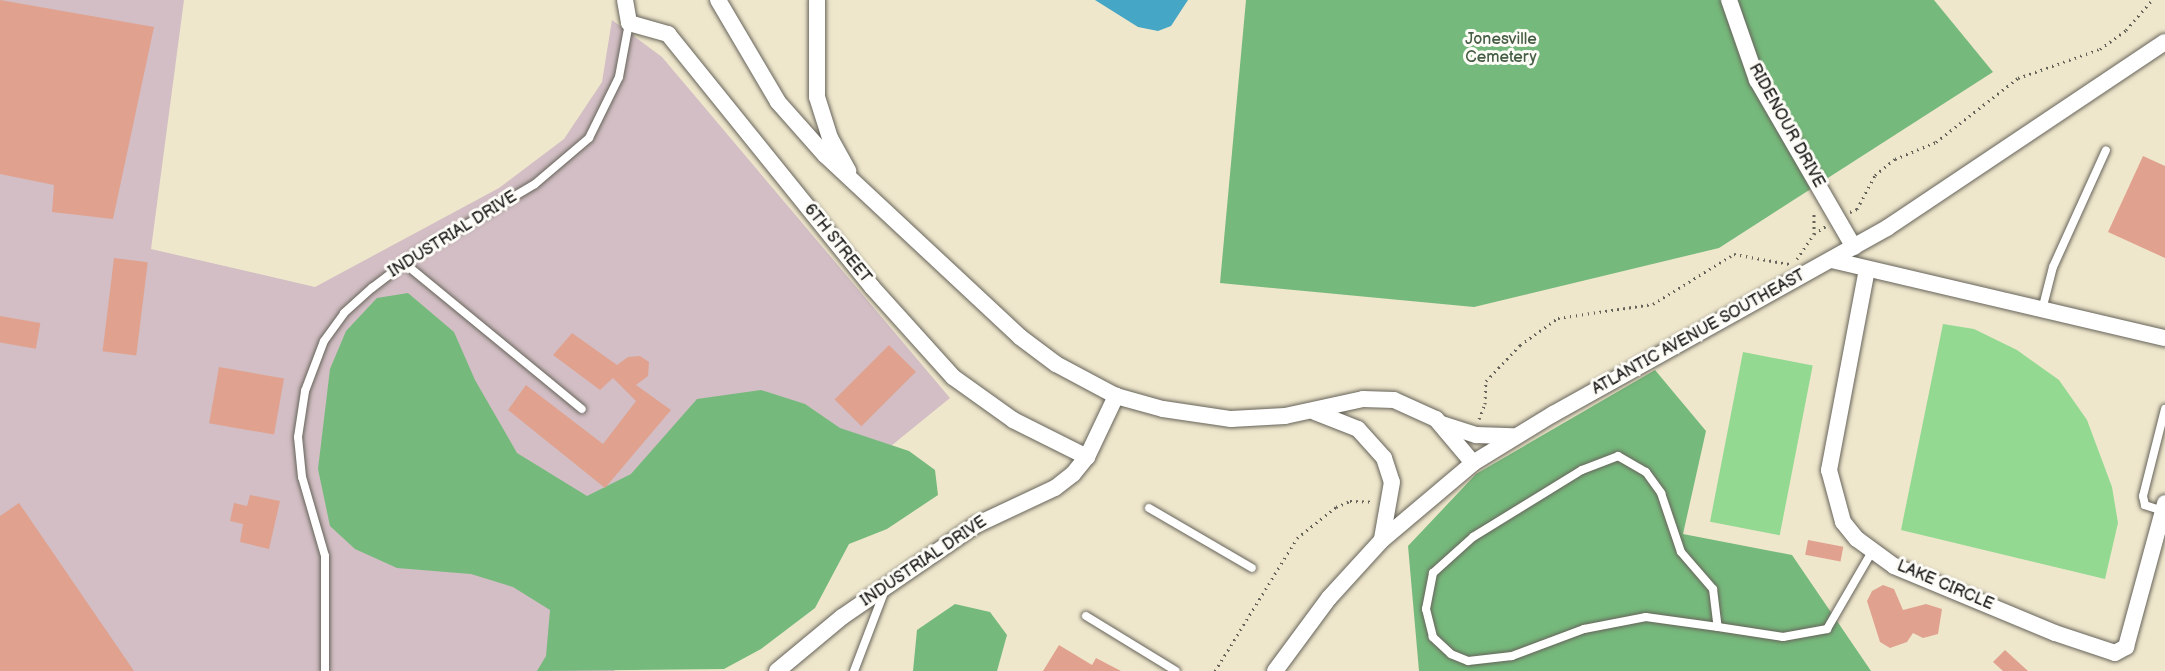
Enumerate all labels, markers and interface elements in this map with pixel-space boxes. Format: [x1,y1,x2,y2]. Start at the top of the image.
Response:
park label: Jonesville Cemetery [1465,30,1537,68]
street label: RIDENOUR DRIVE [1744,61,1828,191]
street label: INDUSTRIAL DRIVE [385,188,521,282]
street label: 6TH STREET [799,200,875,288]
street label: ATLANTIC AVENUE SOUTHEAST [1589,266,1809,400]
street label: INDUSTRIAL DRIVE [858,513,990,611]
street label: LAKE CIRCLE [1894,557,1996,615]

